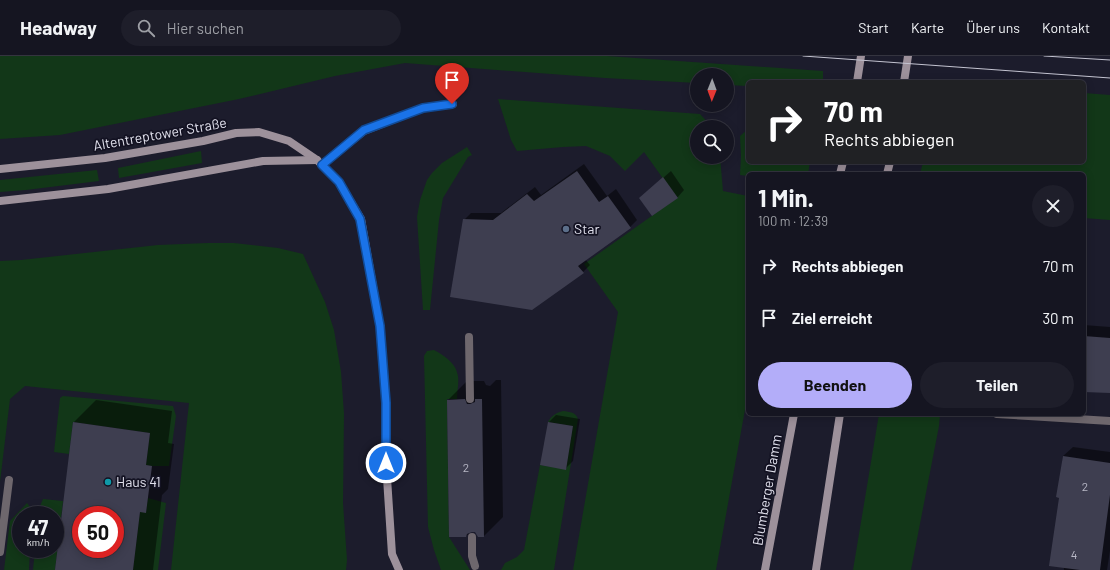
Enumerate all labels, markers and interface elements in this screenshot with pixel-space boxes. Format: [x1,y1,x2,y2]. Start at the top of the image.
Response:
search box [121,10,401,46]
text: Headway [20,16,97,39]
icon: search [135,17,157,39]
text: Hier suchen [167,19,244,37]
text: Start [858,19,889,36]
text: Karte [911,19,944,36]
text: Über uns [966,19,1020,36]
text: Kontakt [1042,19,1090,36]
pin [435,63,469,104]
north arrow [690,68,734,112]
map controls [690,68,734,164]
icon: arrive [441,69,463,91]
text: 70 m [824,94,883,128]
icon: right [758,96,810,148]
street label: Altentreptower Straße [92,113,228,154]
button: search [690,120,734,164]
text: Rechts abbiegen [824,128,954,150]
text: 1 Min. [758,183,814,212]
button: close [1032,185,1074,227]
text: 100 m · 12:39 [758,213,828,229]
place label: Star [574,220,600,237]
marker: Star [561,224,571,234]
icon: right [758,255,780,277]
text: Rechts abbiegen [792,257,903,275]
text: 70 m [1043,257,1074,275]
icon: arrive [758,307,780,329]
text: Ziel erreicht [792,309,873,327]
text: 30 m [1042,309,1074,327]
button: Beenden [758,362,912,408]
button: Teilen [920,362,1074,408]
street label: Blumberger Damm [748,433,785,547]
position arrow [365,442,407,484]
house number: 2 [463,460,469,474]
place label: Haus 41 [116,473,161,490]
marker: Haus 41 [103,477,113,487]
house number: 2 [1082,479,1088,493]
speed limit sign: 50 [72,506,124,558]
text: 47 [28,515,48,539]
text: km/h [27,536,49,548]
house number: 4 [1071,547,1077,561]

